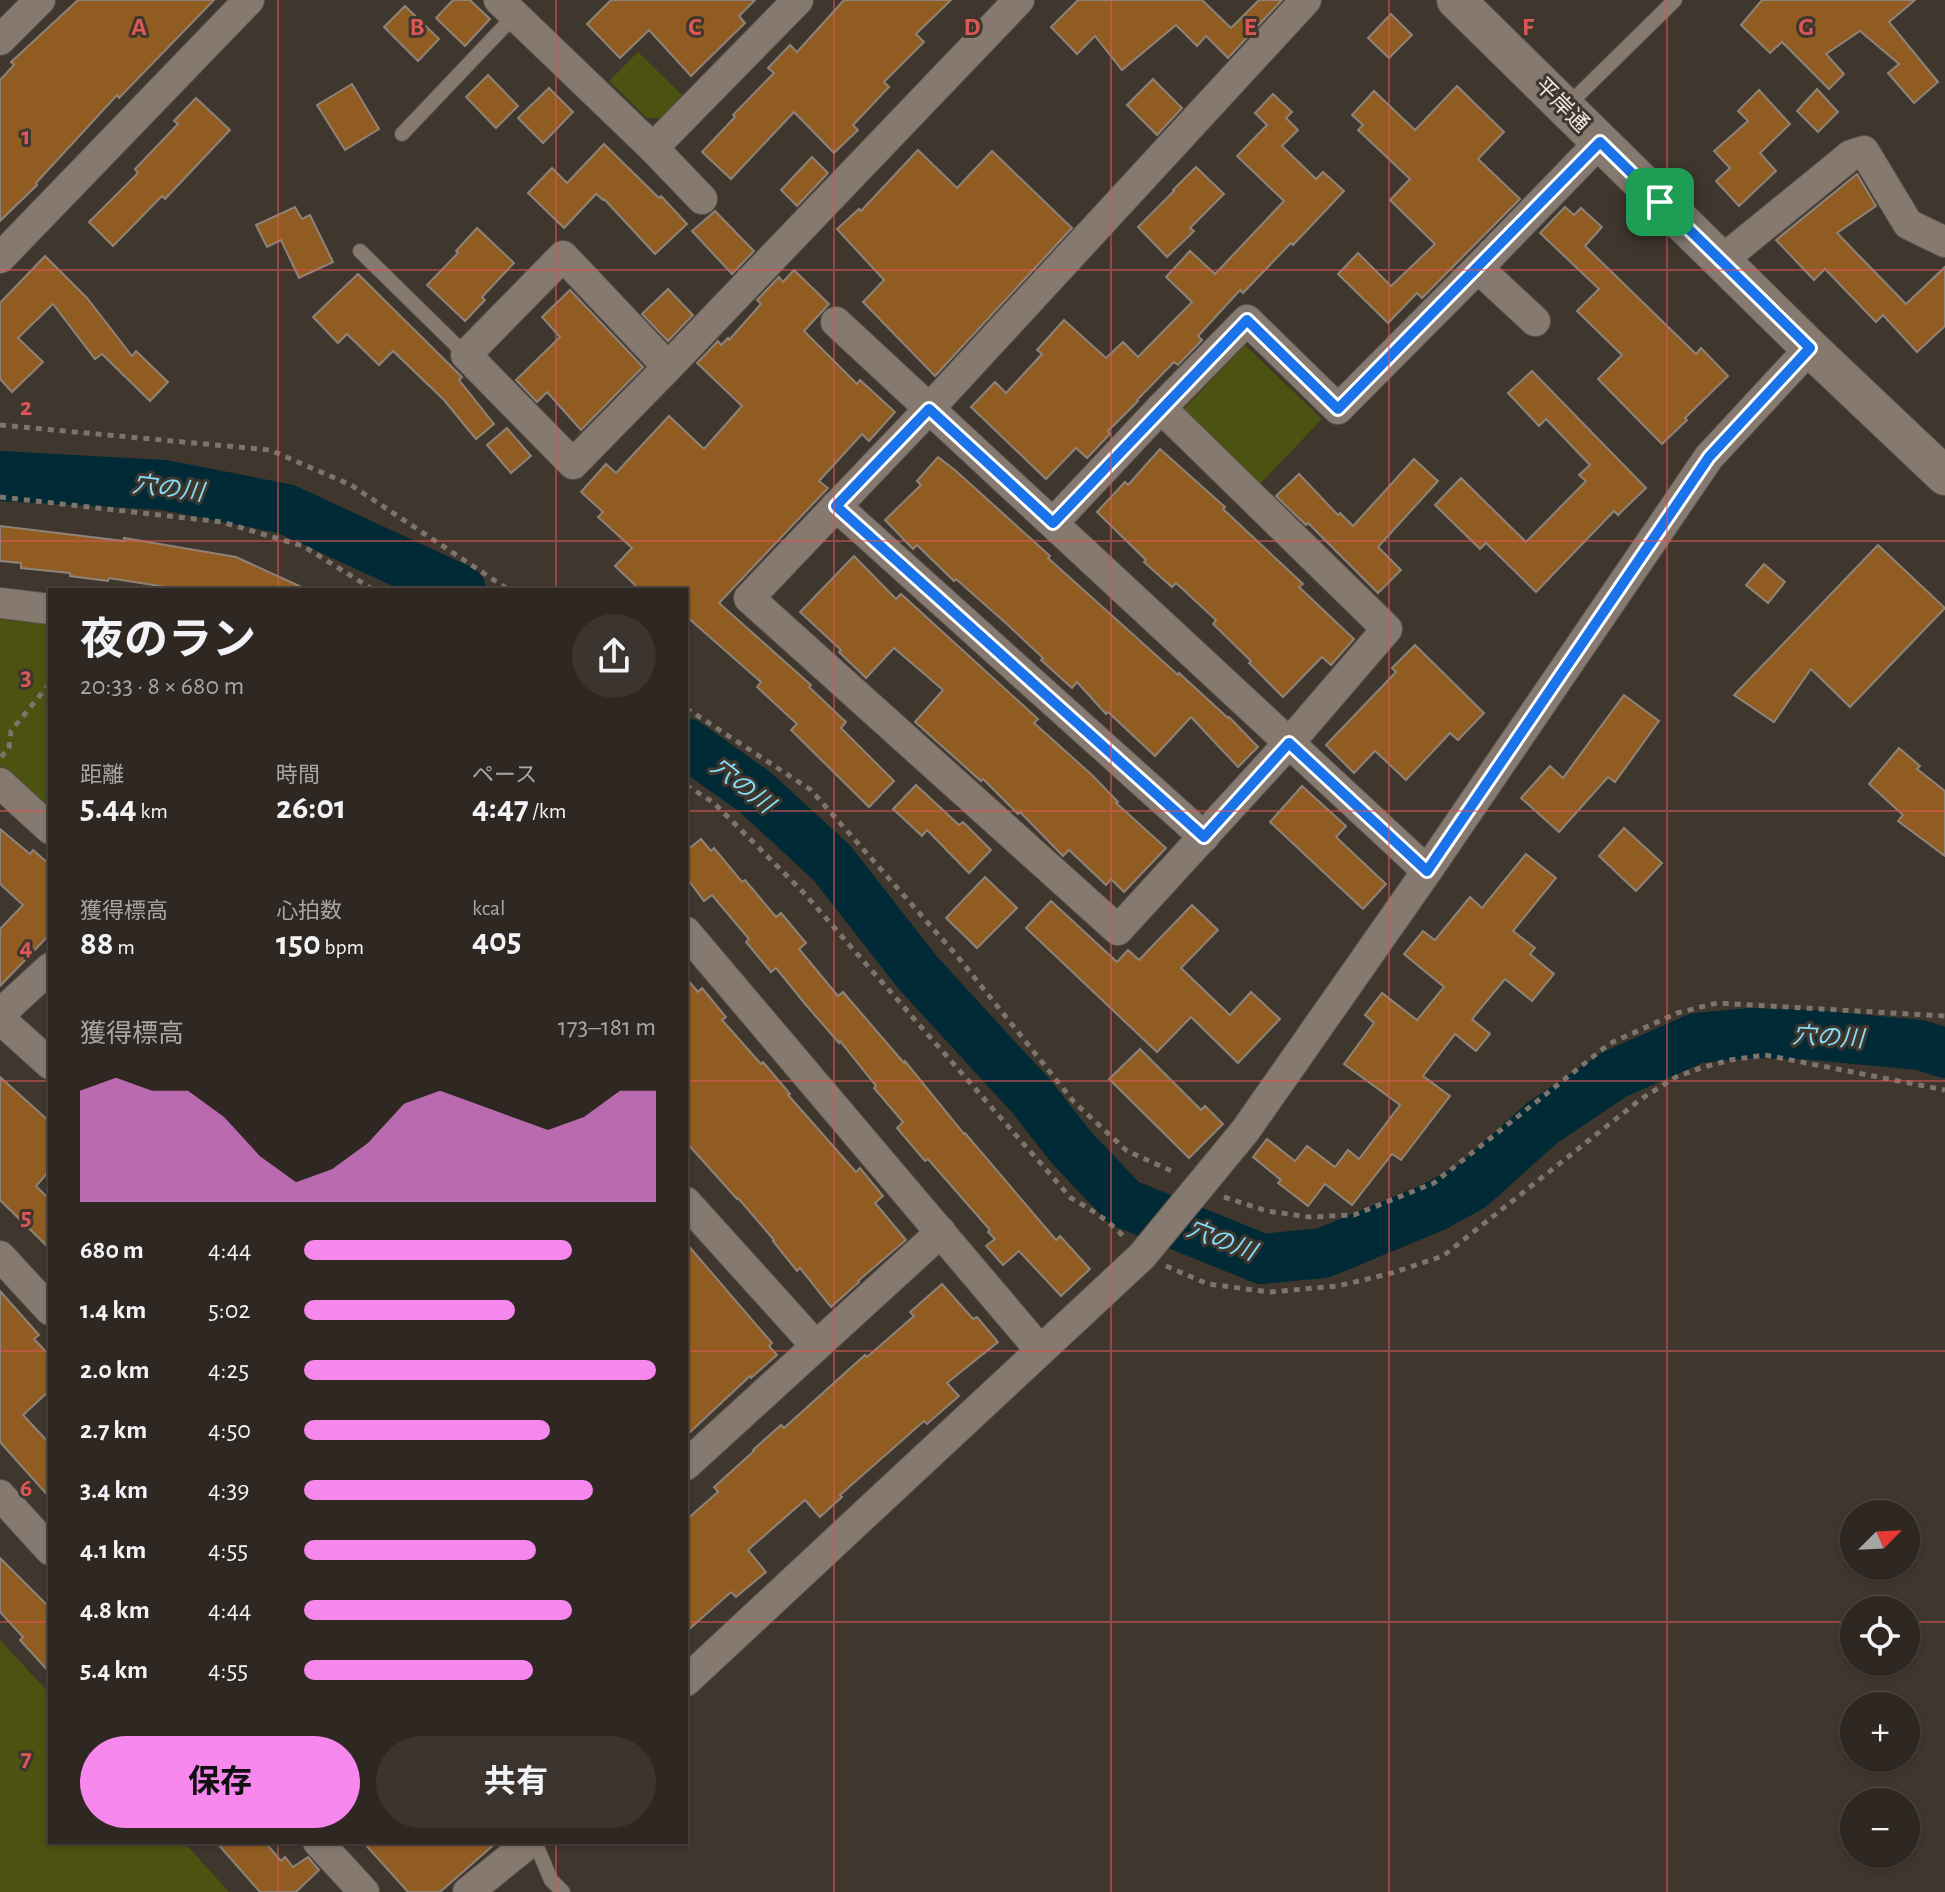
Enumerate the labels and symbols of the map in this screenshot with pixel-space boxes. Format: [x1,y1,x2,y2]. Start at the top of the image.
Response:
text: A [131,14,147,40]
text: B [409,14,425,40]
text: C [688,14,702,40]
text: D [963,14,981,40]
text: E [1243,14,1257,40]
text: F [1522,14,1535,40]
text: G [1798,14,1814,40]
street label: 平岸通 [1531,73,1594,136]
text: 1 [21,123,31,149]
pin [1626,168,1694,236]
text: 2 [20,394,32,420]
water label: 穴の川 [131,471,208,506]
text: 3 [20,664,32,690]
water label: 穴の川 [706,753,781,819]
text: 4 [19,934,33,960]
water label: 穴の川 [1791,1022,1868,1052]
text: 5 [20,1204,32,1230]
water label: 穴の川 [1183,1215,1262,1266]
text: 6 [20,1475,32,1501]
north arrow [1840,1500,1920,1580]
text: 7 [20,1745,32,1771]

